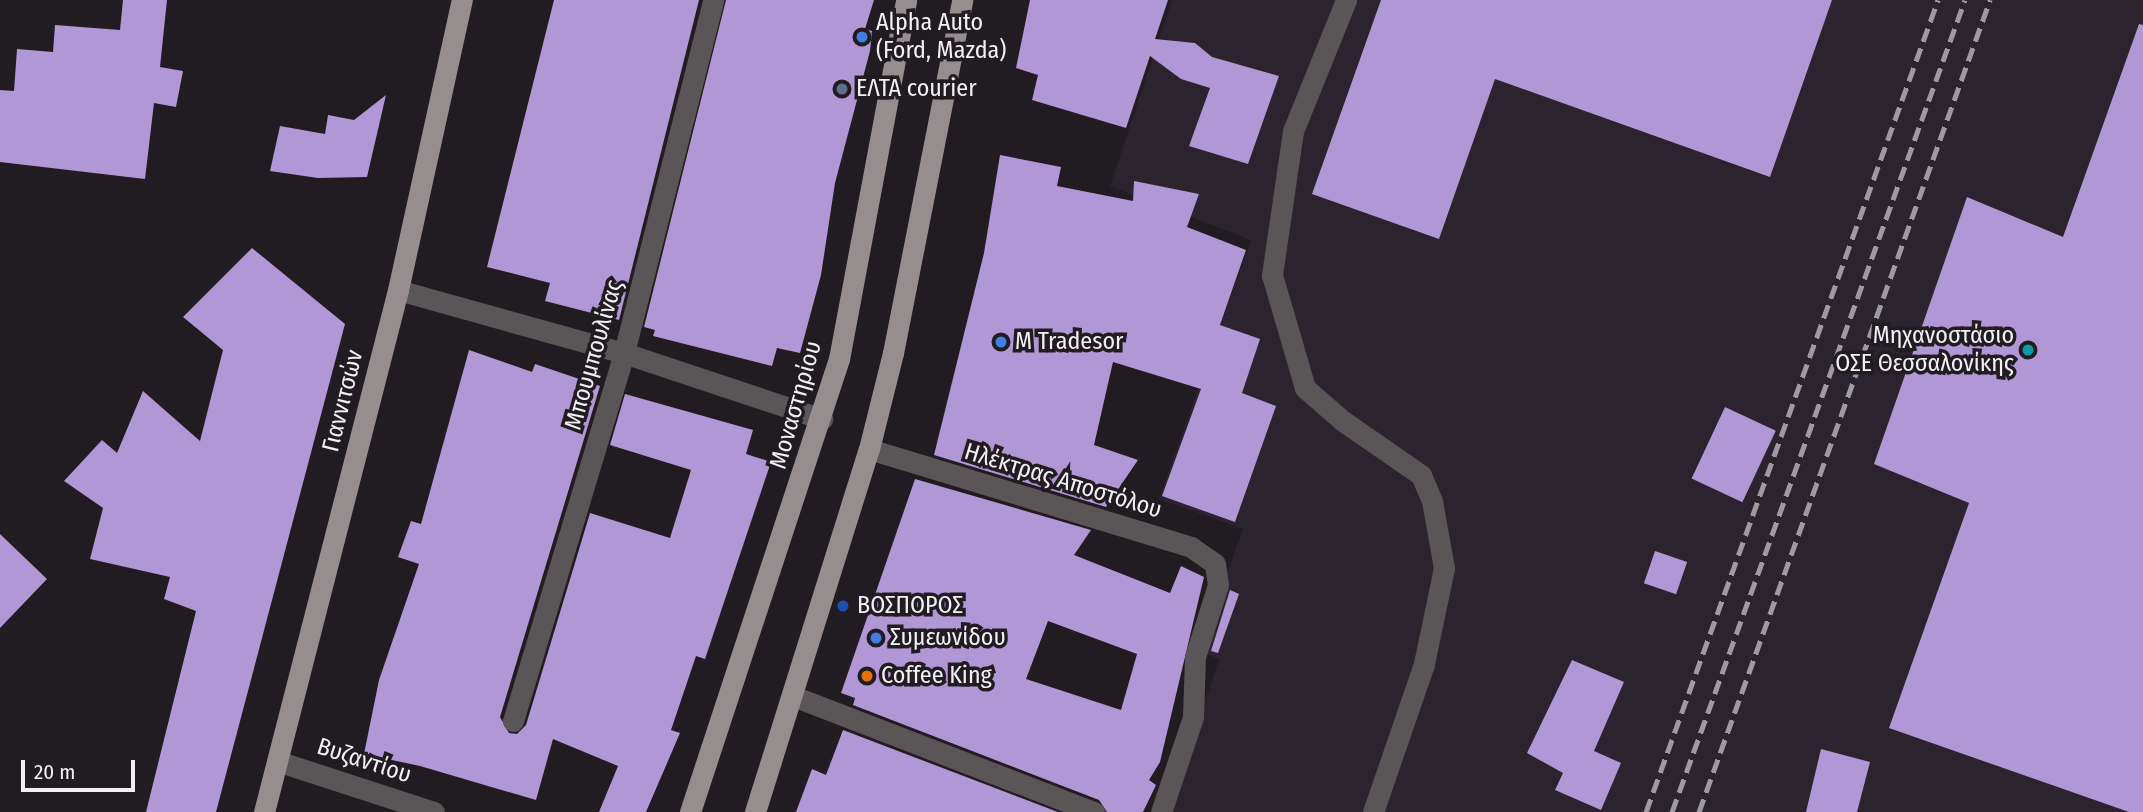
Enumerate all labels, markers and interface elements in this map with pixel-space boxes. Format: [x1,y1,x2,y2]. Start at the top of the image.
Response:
place label: Alpha Auto (Ford, Mazda) [876,9,1006,65]
marker: Alpha Auto (Ford, Mazda) [854,29,870,45]
place label: ΕΛΤΑ courier [856,75,977,103]
marker: ΕΛΤΑ courier [834,81,850,97]
street label: Μπουμπουλίνας [559,277,629,433]
place label: Μηχανοστάσιο ΟΣΕ Θεσσαλονίκης [1835,322,2014,378]
place label: M Tradesor [1015,328,1123,356]
marker: M Tradesor [993,334,1009,350]
street label: Μοναστηρίου [764,338,828,472]
marker: Μηχανοστάσιο ΟΣΕ Θεσσαλονίκης [2020,342,2036,358]
street label: Γιαννιτσών [316,347,370,455]
street label: Ηλέκτρας Αποστόλου [961,437,1165,525]
place label: ΒΟΣΠΟΡΟΣ [857,592,963,620]
marker: ΒΟΣΠΟΡΟΣ [835,598,851,614]
place label: Συμεωνίδου [890,624,1006,652]
marker: Συμεωνίδου [868,630,884,646]
place label: Coffee King [881,662,992,690]
marker: Coffee King [859,668,875,684]
street label: Βυζαντίου [313,732,415,790]
scale bar [24,746,138,790]
text: 20 m [34,759,75,785]

